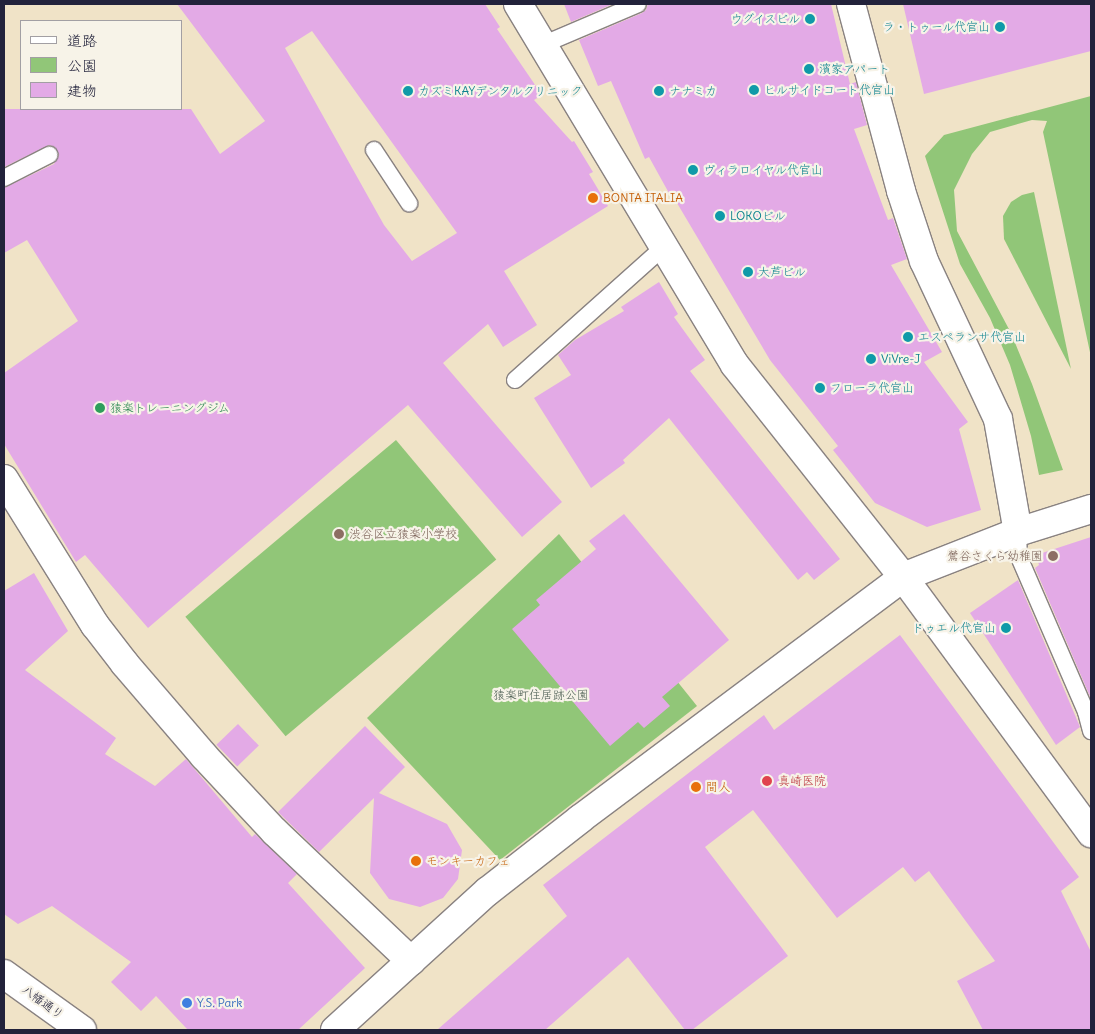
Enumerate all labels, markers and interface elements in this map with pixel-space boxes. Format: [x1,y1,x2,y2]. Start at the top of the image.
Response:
place label: ウグイスビル [728,12,800,26]
marker: ウグイスビル [804,13,816,25]
legend [20,20,182,110]
place label: ラ・トゥール代官山 [882,20,990,34]
marker: ラ・トゥール代官山 [994,21,1006,33]
text: 道路 [67,31,97,50]
text: 公園 [67,56,97,75]
place label: 濱家アパート [819,62,891,76]
marker: 濱家アパート [803,63,815,75]
text: 建物 [67,81,97,100]
place label: ヒルサイドコート代官山 [764,83,896,97]
place label: カズミKAYデンタルクリニック [418,84,583,98]
place label: ナナミカ [669,84,717,98]
marker: ヒルサイドコート代官山 [748,84,760,96]
marker: カズミKAYデンタルクリニック [402,85,414,97]
marker: ナナミカ [653,85,665,97]
place label: ヴィラロイヤル代官山 [703,163,823,177]
marker: ヴィラロイヤル代官山 [687,164,699,176]
place label: BONTA ITALIA [603,191,683,205]
marker: BONTA ITALIA [587,192,599,204]
place label: LOKOビル [730,209,786,223]
marker: LOKOビル [714,210,726,222]
place label: 大芦ビル [758,265,806,279]
marker: 大芦ビル [742,266,754,278]
place label: エスペランサ代官山 [918,330,1026,344]
marker: エスペランサ代官山 [902,331,914,343]
place label: ViVre-J [881,352,920,366]
marker: ViVre-J [865,353,877,365]
place label: フローラ代官山 [830,381,914,395]
marker: フローラ代官山 [814,382,826,394]
place label: 猿楽トレーニングジム [110,401,230,415]
marker: 猿楽トレーニングジム [94,402,106,414]
place label: 渋谷区立猿楽小学校 [349,527,457,541]
marker: 渋谷区立猿楽小学校 [333,528,345,540]
place label: 鶯谷さくら幼稚園 [947,549,1043,563]
marker: 鶯谷さくら幼稚園 [1047,550,1059,562]
place label: ドゥエル代官山 [912,621,996,635]
marker: ドゥエル代官山 [1000,622,1012,634]
park label: 猿楽町住居跡公園 [493,688,589,702]
marker: 真崎医院 [760,774,774,788]
place label: 真崎医院 [778,774,826,788]
place label: 間人 [706,780,730,794]
marker: 間人 [690,781,702,793]
place label: モンキーカフェ [426,854,510,868]
marker: モンキーカフェ [410,855,422,867]
street label: 八幡通り [19,982,67,1022]
place label: Y.S. Park [197,996,242,1010]
marker: Y.S. Park [181,997,193,1009]

